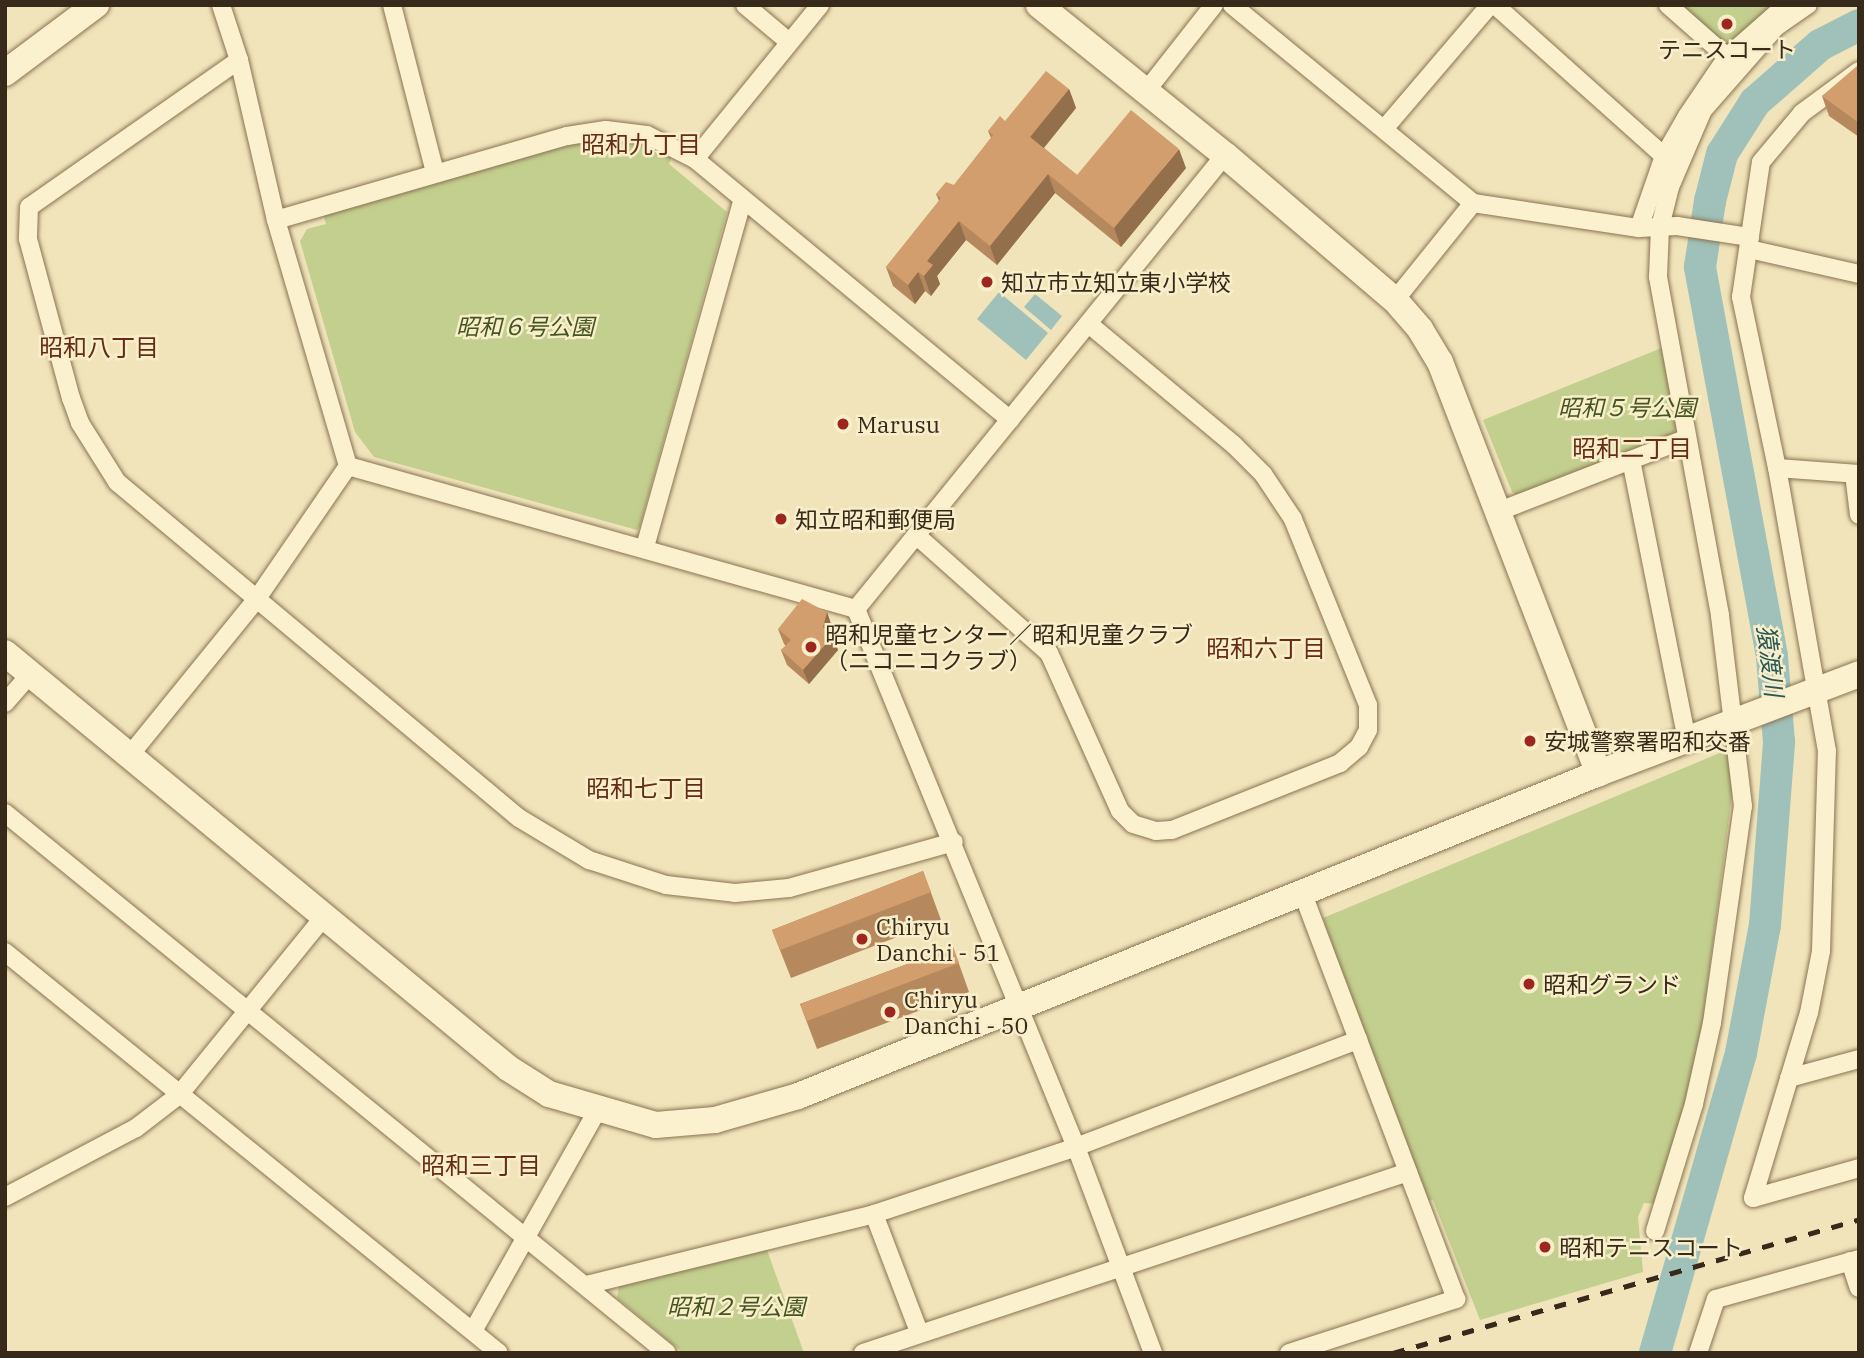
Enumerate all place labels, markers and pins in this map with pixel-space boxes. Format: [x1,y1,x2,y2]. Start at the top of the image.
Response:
marker: テニスコート [1719,16,1735,32]
place label: テニスコート [1658,35,1796,63]
place label: 知立市立知立東小学校 [1001,268,1231,296]
marker: 知立市立知立東小学校 [979,274,995,290]
place label: Marusu [857,410,940,438]
marker: Marusu [835,416,851,432]
place label: 知立昭和郵便局 [795,505,956,533]
marker: 知立昭和郵便局 [773,511,789,527]
place label: 昭和児童センター／昭和児童クラブ （ニコニコクラブ） [825,620,1193,674]
marker: 昭和児童センター／昭和児童クラブ （ニコニコクラブ） [803,639,819,655]
place label: 安城警察署昭和交番 [1544,727,1751,755]
marker: 安城警察署昭和交番 [1522,733,1538,749]
place label: Chiryu Danchi - 51 [876,912,1000,966]
marker: Chiryu Danchi - 51 [854,931,870,947]
place label: 昭和グランド [1543,970,1681,998]
marker: 昭和グランド [1521,976,1537,992]
place label: Chiryu Danchi - 50 [904,985,1028,1039]
marker: Chiryu Danchi - 50 [882,1004,898,1020]
place label: 昭和テニスコート [1559,1233,1743,1261]
marker: 昭和テニスコート [1537,1239,1553,1255]

